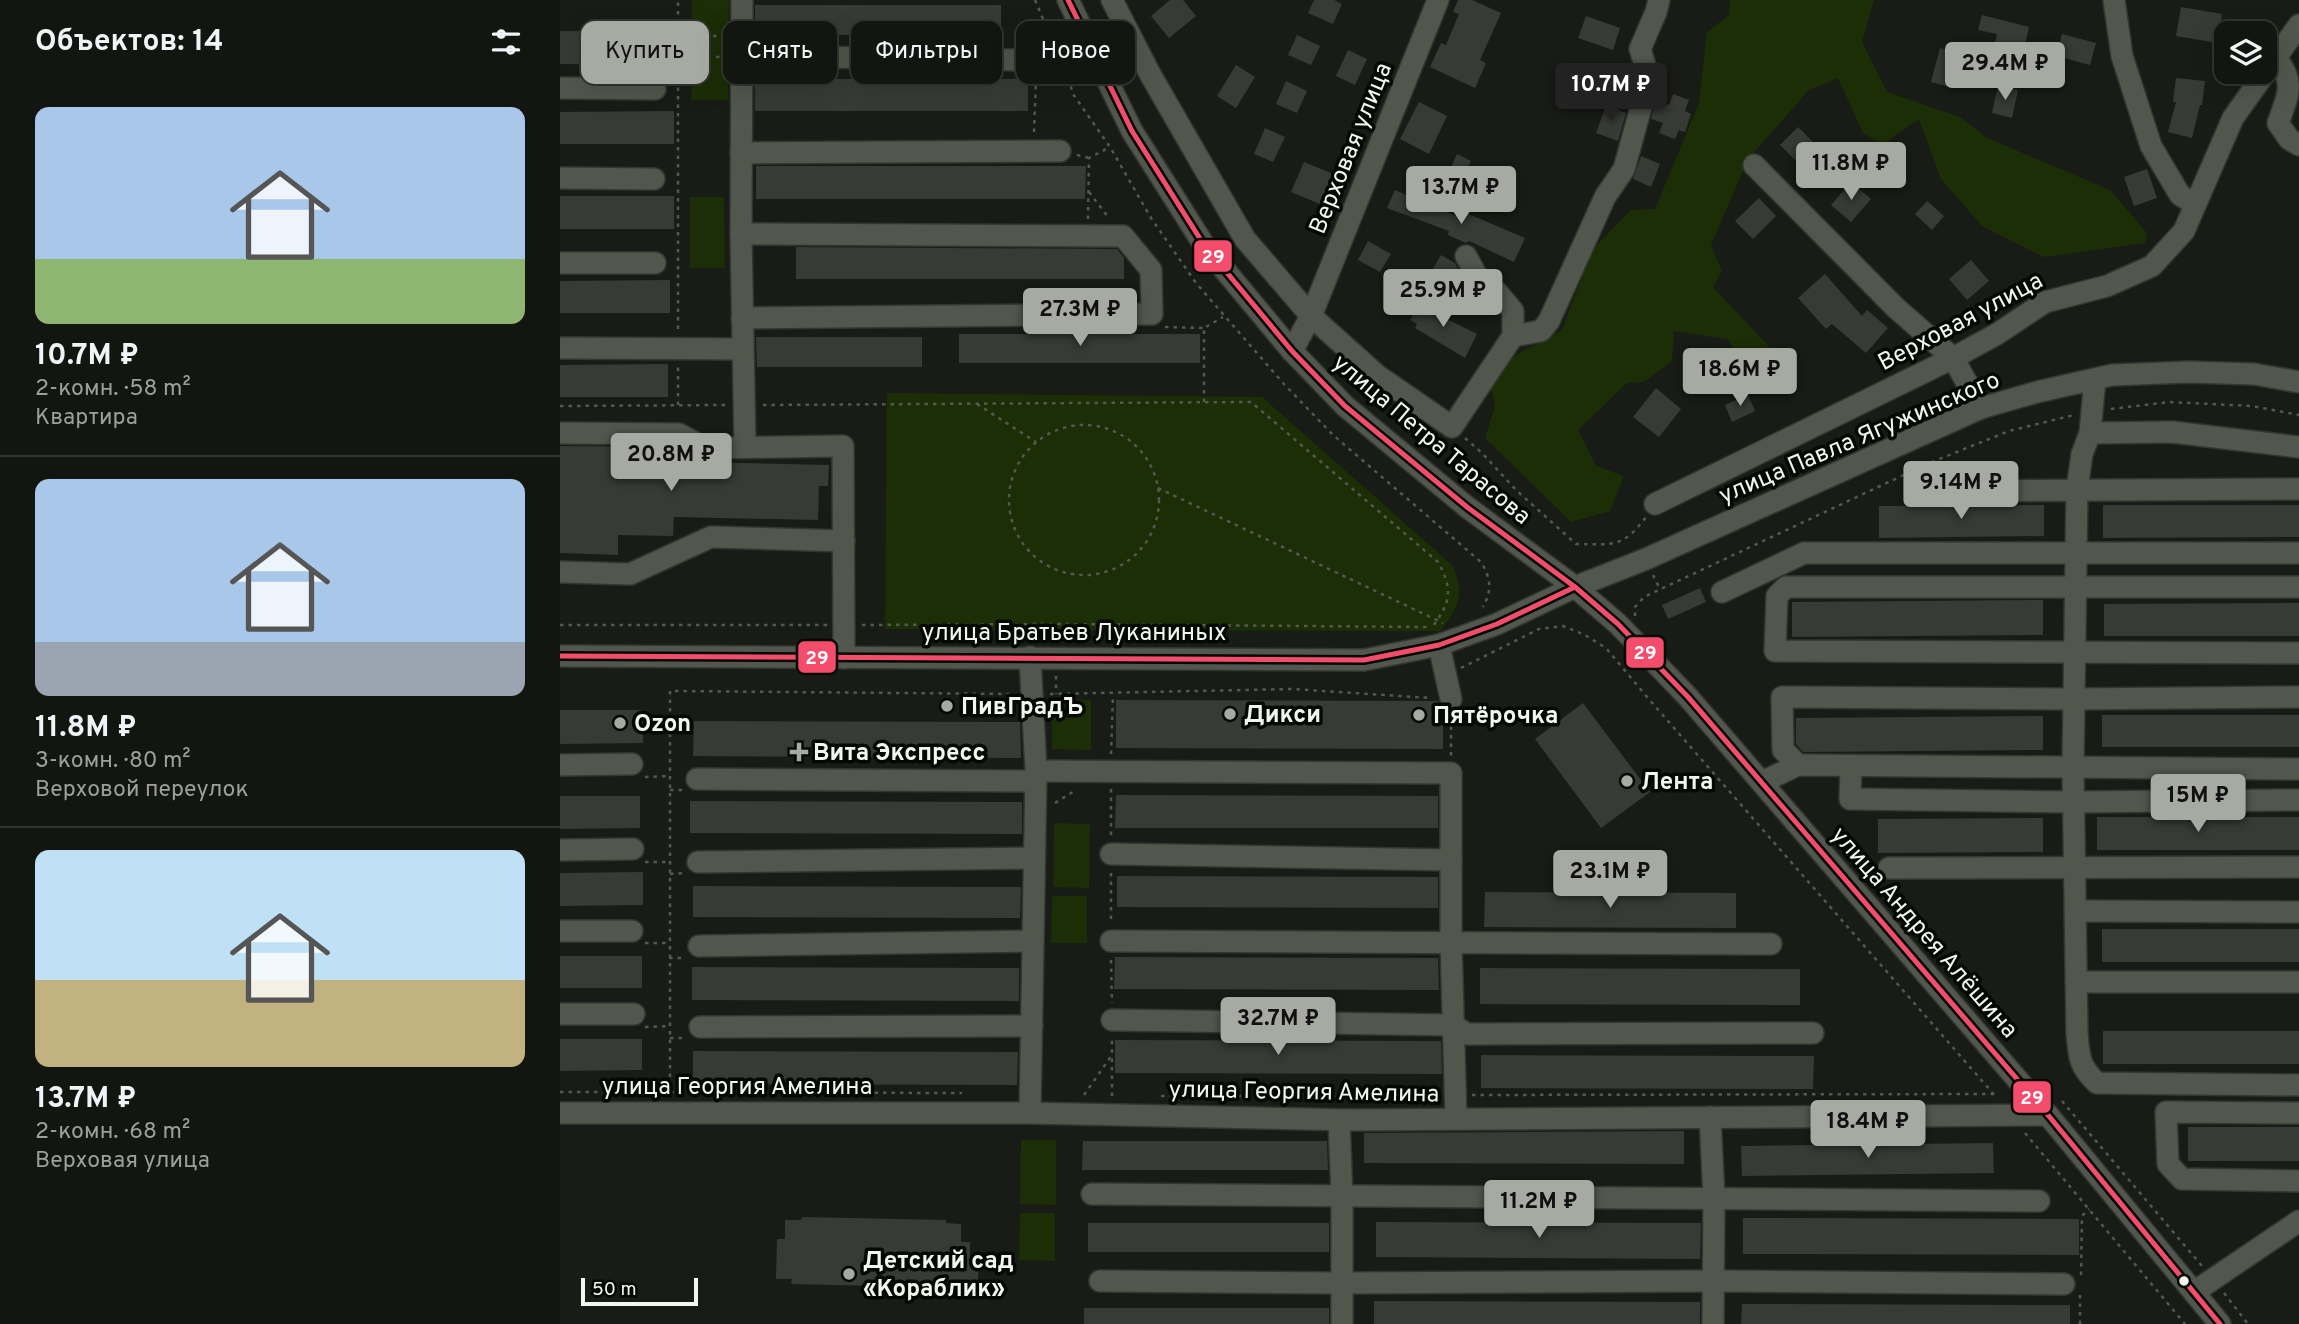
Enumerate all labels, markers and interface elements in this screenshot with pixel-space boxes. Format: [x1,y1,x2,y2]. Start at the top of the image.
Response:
chip: Купить [581,21,709,84]
chip: Снять [723,21,837,84]
chip: Фильтры [851,21,1002,84]
chip: Новое [1016,21,1135,84]
map controls [2214,21,2277,84]
button: layers [2214,21,2277,84]
icon: filters [487,23,525,61]
text: Объектов: 14 [35,24,223,61]
pin: 29.4M ₽ [1940,42,2070,102]
text: 29.4M ₽ [1961,50,2049,79]
street label: Верховая улица [1304,59,1400,239]
pin: 10.7M ₽ [1546,64,1676,123]
text: 10.7M ₽ [1571,71,1651,100]
pin: 11.8M ₽ [1786,142,1916,202]
text: 11.8M ₽ [1812,150,1890,179]
icon: home [217,152,343,278]
pin: 13.7M ₽ [1396,166,1526,226]
text: 13.7M ₽ [1422,174,1500,203]
line badge: 29 [1193,239,1233,273]
text: 29 [1201,246,1225,270]
street label: Верховая улица [1873,267,2049,379]
pin: 25.9M ₽ [1378,270,1508,329]
text: 25.9M ₽ [1399,277,1487,306]
pin: 27.3M ₽ [1015,288,1145,348]
text: 27.3M ₽ [1039,296,1121,325]
text: 10.7M ₽ [35,338,139,375]
pin: 18.6M ₽ [1675,348,1805,408]
street label: улица Петра Тарасова [1325,349,1536,532]
text: 18.6M ₽ [1699,356,1781,385]
street label: улица Павла Ягужинского [1715,366,2005,512]
text: 2-комн. · 58 m² [35,375,191,404]
text: Квартира [35,404,138,433]
pin: 20.8M ₽ [606,434,736,493]
text: 20.8M ₽ [627,441,715,470]
pin: 9.14M ₽ [1896,462,2026,521]
text: 9.14M ₽ [1919,469,2003,498]
icon: home [217,524,343,650]
street label: улица Братьев Луканиных [922,619,1226,649]
line badge: 29 [1625,636,1665,669]
line badge: 29 [797,640,837,674]
text: 29 [1633,642,1657,666]
text: 29 [805,647,829,671]
place label: ПивГрадЪ [961,693,1083,723]
marker: ПивГрадЪ [939,698,955,714]
place label: Дикси [1244,701,1321,731]
place label: Пятёрочка [1433,702,1558,732]
marker: Дикси [1222,706,1238,722]
marker: Пятёрочка [1411,707,1427,723]
text: 11.8M ₽ [35,710,137,747]
place label: Ozon [634,710,691,740]
marker: Ozon [612,715,628,731]
place label: Вита Экспресс [813,739,986,769]
marker: Вита Экспресс [791,744,807,760]
text: 3-комн. · 80 m² [35,747,191,776]
place label: Лента [1641,768,1713,798]
marker: Лента [1619,773,1635,789]
pin: 15M ₽ [2149,774,2247,834]
text: Верховой переулок [35,776,249,805]
text: 15M ₽ [2167,782,2229,811]
street label: улица Андрея Алёшина [1824,822,2023,1045]
pin: 23.1M ₽ [1545,850,1675,910]
text: 23.1M ₽ [1569,858,1651,887]
icon: home [217,895,343,1021]
pin: 32.7M ₽ [1213,998,1343,1057]
text: 32.7M ₽ [1237,1005,1319,1034]
street label: улица Георгия Амелина [602,1073,872,1103]
street label: улица Георгия Амелина [1168,1076,1439,1110]
line badge: 29 [2012,1080,2052,1114]
text: 13.7M ₽ [35,1081,137,1118]
text: 29 [2020,1087,2044,1111]
pin: 18.4M ₽ [1803,1100,1933,1160]
text: 18.4M ₽ [1827,1108,1909,1137]
text: 2-комн. · 68 m² [35,1118,190,1147]
text: Верховая улица [35,1147,210,1176]
pin: 11.2M ₽ [1474,1180,1604,1240]
text: 11.2M ₽ [1500,1188,1578,1217]
place label: Детский сад «Кораблик» [863,1247,1014,1305]
marker: Детский сад «Кораблик» [841,1266,857,1282]
unlabelled marker [2177,1274,2191,1288]
scale bar [581,1275,698,1307]
text: 50 m [592,1278,637,1302]

